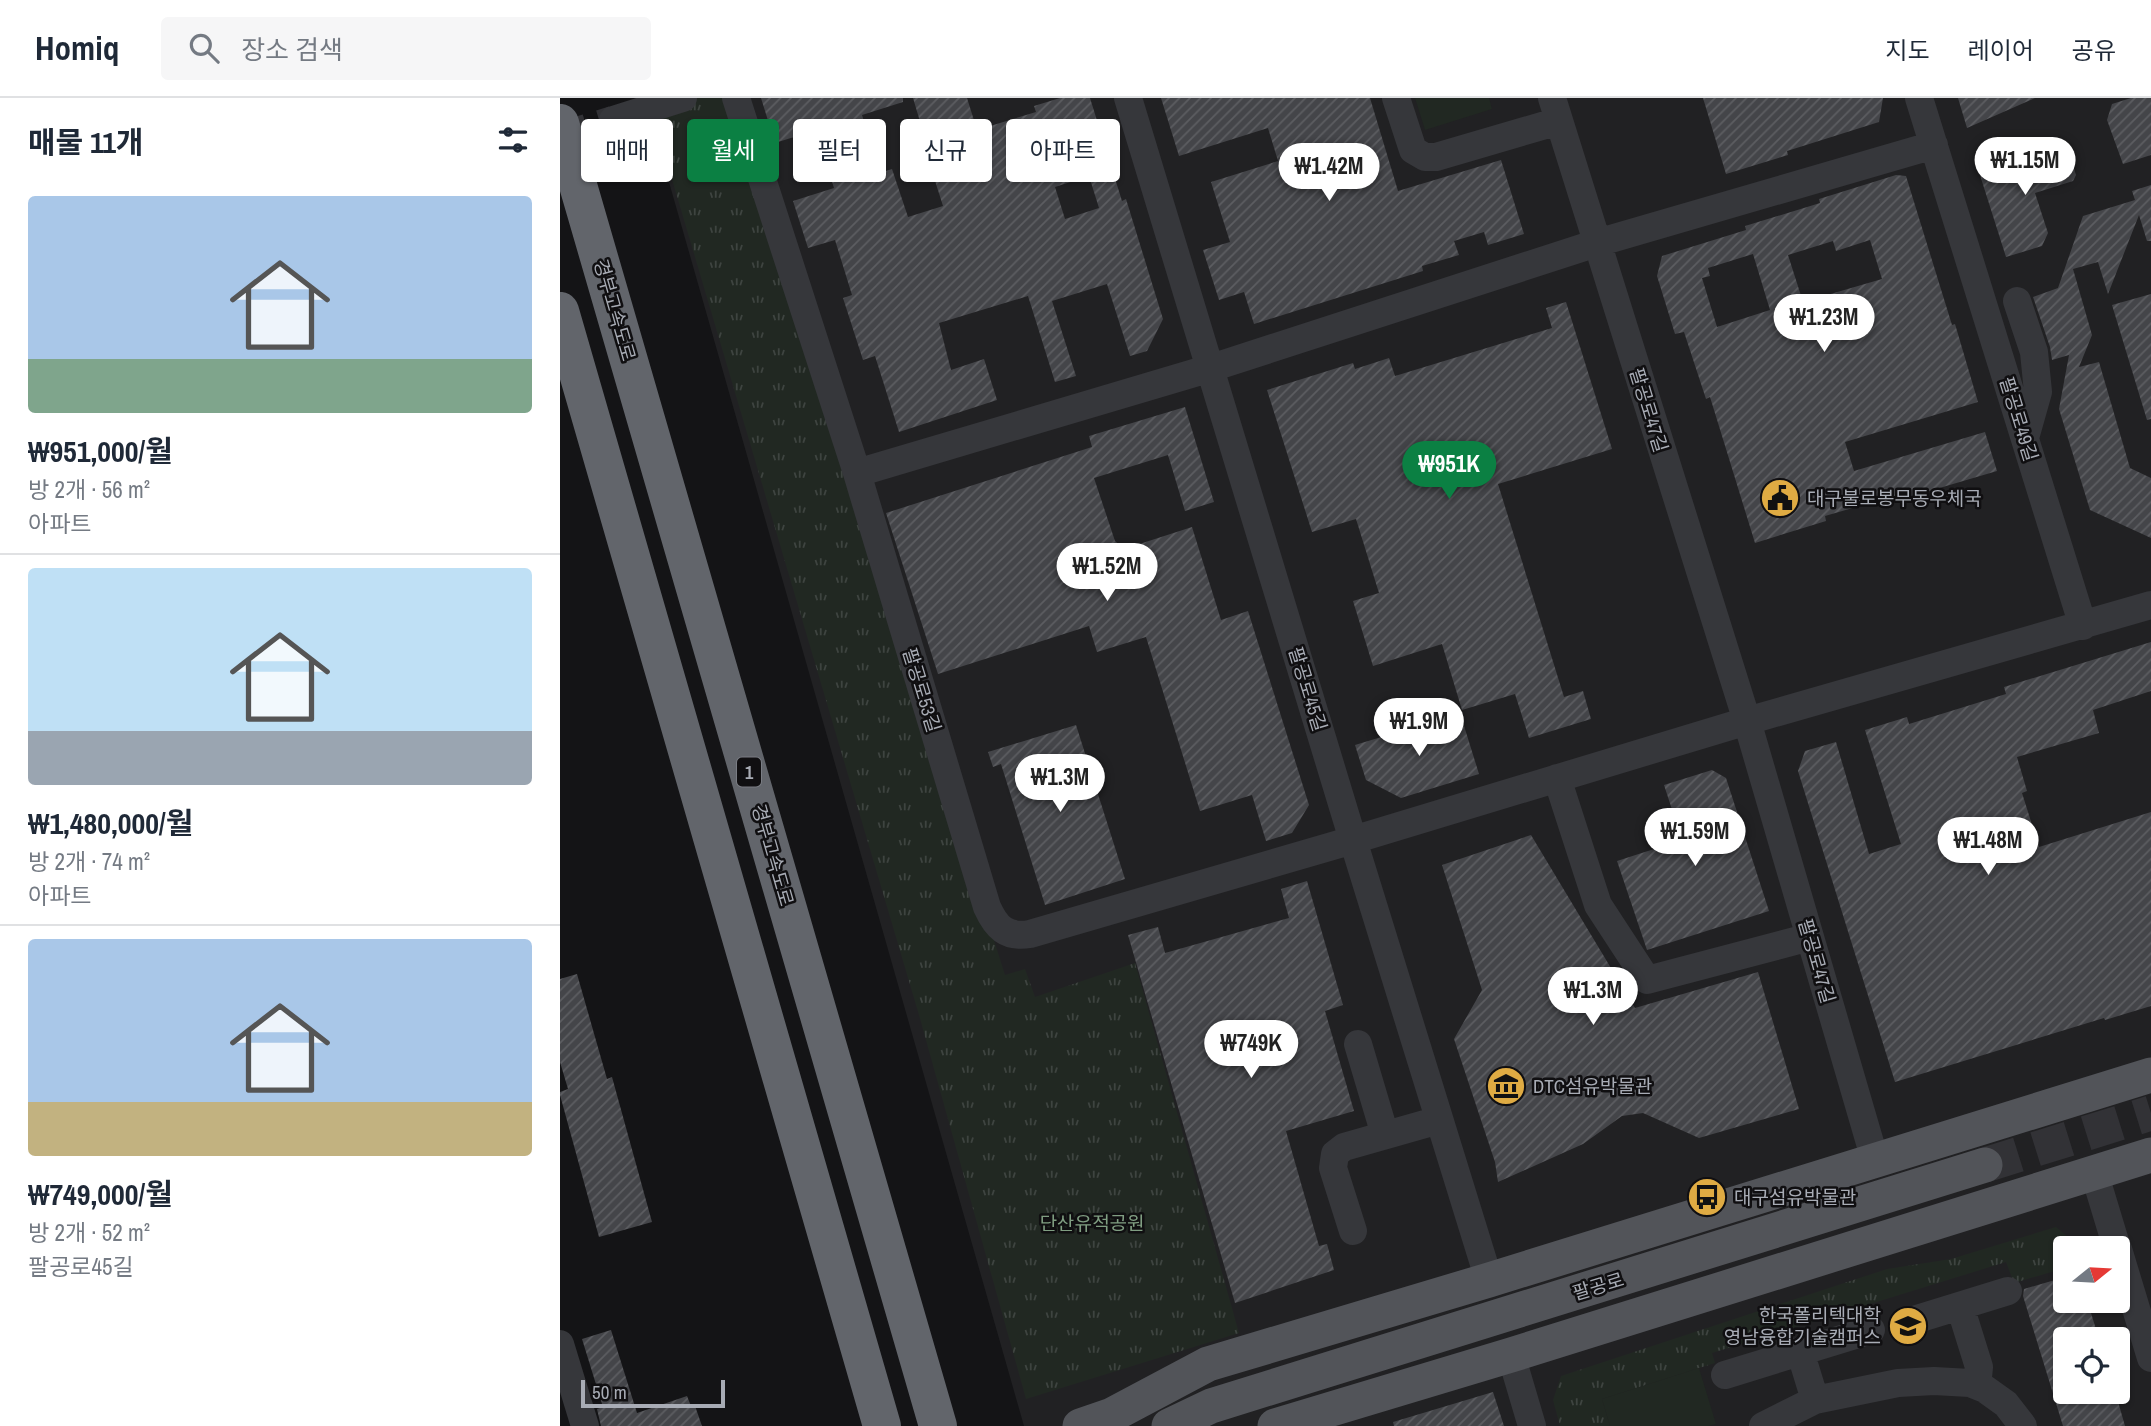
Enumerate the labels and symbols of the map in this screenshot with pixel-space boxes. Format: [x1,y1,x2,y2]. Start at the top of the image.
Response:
pin: ₩1.15M [1968,138,2082,197]
pin: ₩1.42M [1272,144,1386,203]
street label: 경부고속도로 [588,256,642,364]
pin: ₩1.23M [1767,294,1881,354]
street label: 팔공로47길 [1624,364,1674,456]
street label: 팔공로49길 [1994,373,2044,465]
pin: ₩951K [1400,442,1498,501]
public building icon: 대구불로봉무동우체국 [1759,477,1801,519]
place label: 대구불로봉무동우체국 [1807,485,1982,511]
pin: ₩1.52M [1050,544,1164,603]
street label: 팔공로45길 [1283,643,1333,735]
street label: 팔공로53길 [897,644,947,736]
pin: ₩1.9M [1370,698,1468,758]
pin: ₩1.3M [1011,754,1109,814]
road number: 1 [737,758,761,786]
street label: 경부고속도로 [746,801,800,909]
pin: ₩1.59M [1638,808,1752,868]
pin: ₩1.48M [1931,818,2045,877]
street label: 팔공로47길 [1792,915,1842,1007]
pin: ₩1.3M [1544,968,1642,1027]
pin: ₩749K [1202,1020,1300,1080]
museum icon: DTC섬유박물관 [1485,1065,1527,1107]
place label: DTC섬유박물관 [1533,1073,1652,1099]
bus stop icon: 대구섬유박물관 [1686,1176,1728,1218]
place label: 대구섬유박물관 [1734,1184,1856,1210]
park label: 단산유적공원 [1040,1210,1144,1236]
north arrow [2053,1236,2130,1312]
street label: 팔공로 [1569,1266,1627,1306]
place label: 한국폴리텍대학 영남융합기술캠퍼스 [1724,1302,1882,1350]
school or university icon: 한국폴리텍대학 영남융합기술캠퍼스 [1887,1305,1929,1347]
scale bar [581,1377,724,1409]

